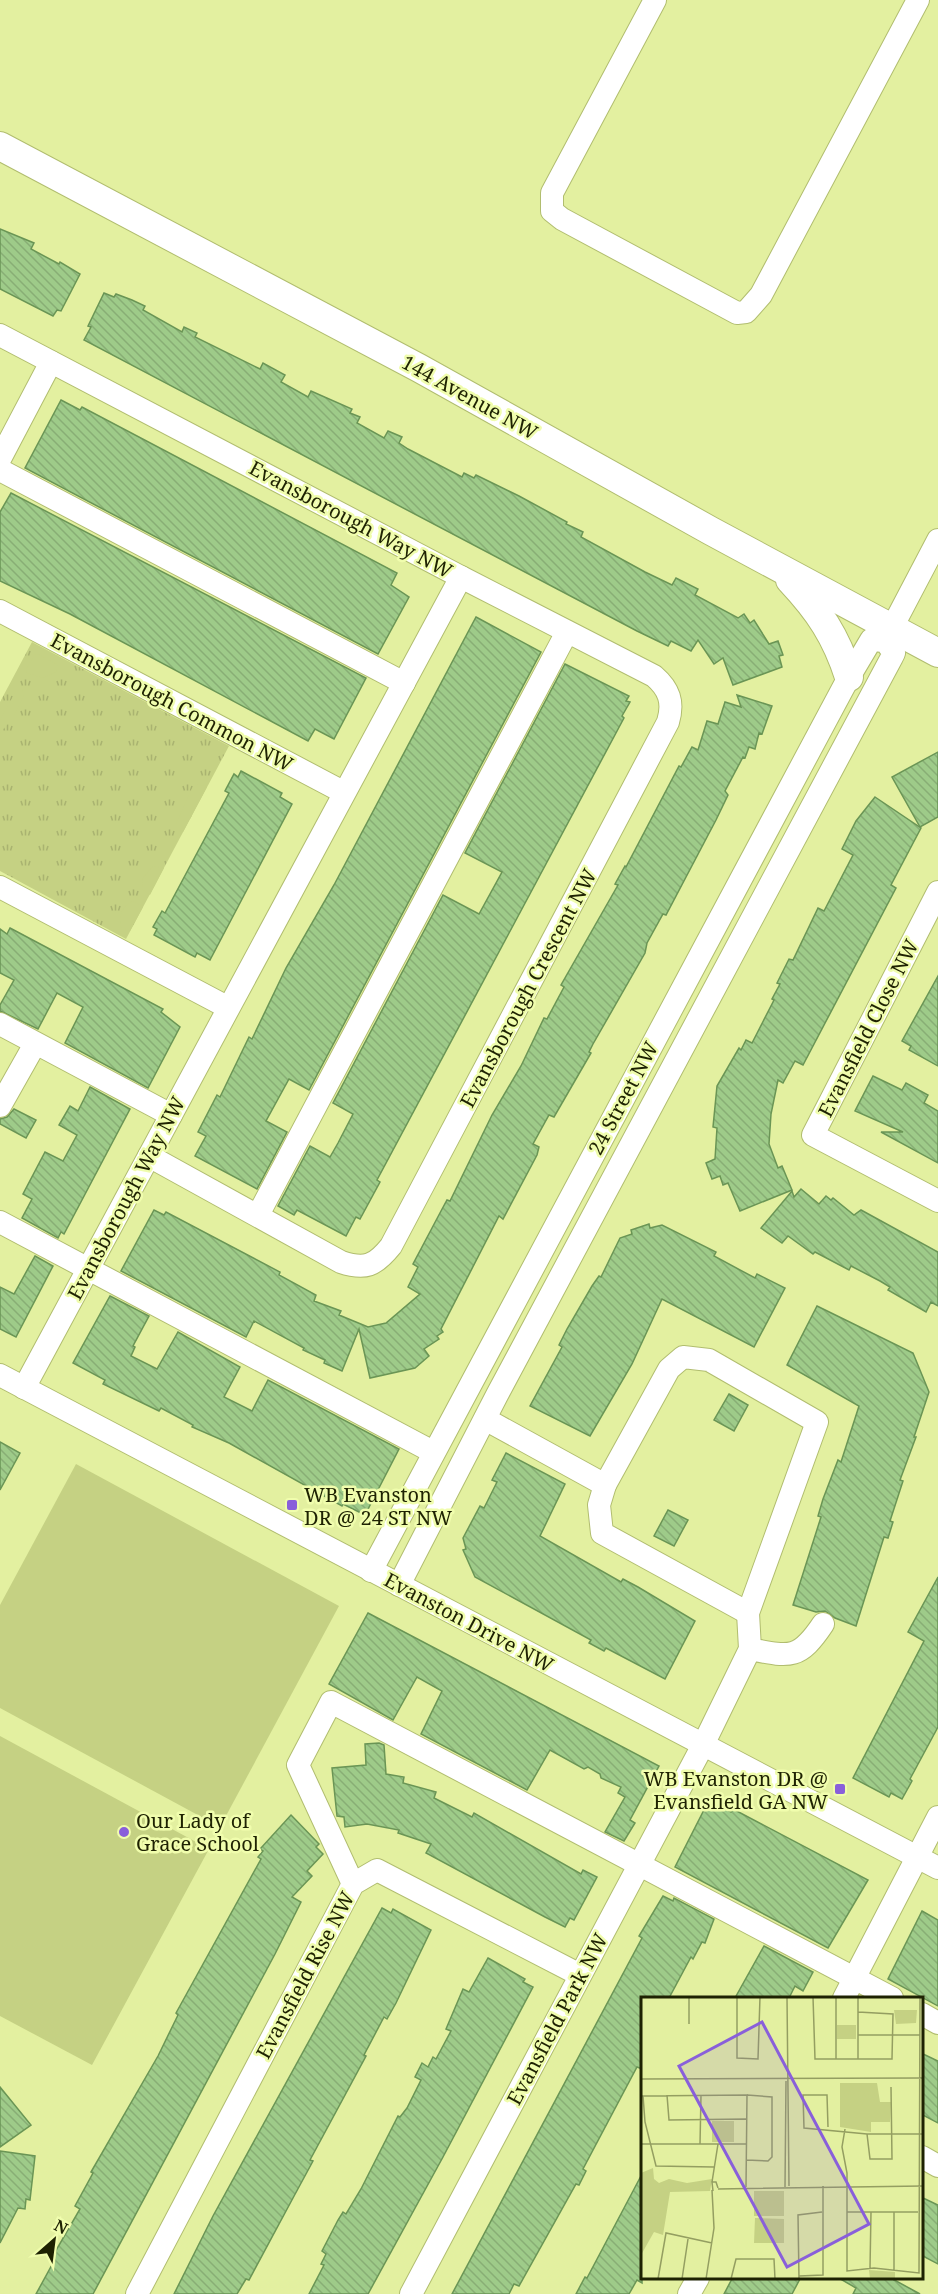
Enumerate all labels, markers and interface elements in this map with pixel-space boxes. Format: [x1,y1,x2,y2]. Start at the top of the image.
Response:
street label: 144 Avenue NW [397,348,543,446]
street label: Evansborough Way NW [245,454,457,584]
street label: Evansborough Common NW [46,627,298,778]
street label: Evansborough Crescent NW [453,864,603,1112]
street label: Evansfield Close NW [811,934,925,1121]
street label: 24 Street NW [582,1037,664,1159]
street label: Evansborough Way NW [61,1092,191,1304]
place label: WB Evanston DR @ 24 ST NW [304,1481,452,1531]
marker: WB Evanston DR @ 24 ST NW [285,1498,299,1512]
street label: Evanston Drive NW [380,1566,558,1678]
place label: WB Evanston DR @ Evansfield GA NW [644,1765,828,1815]
marker: WB Evanston DR @ Evansfield GA NW [833,1782,847,1796]
place label: Our Lady of Grace School [136,1807,259,1857]
marker: Our Lady of Grace School [117,1825,131,1839]
street label: Evansfield Rise NW [250,1887,360,2063]
street label: Evansfield Park NW [500,1928,614,2110]
inset map [641,1997,923,2279]
north arrow [24,2210,84,2270]
text: N [50,2214,72,2240]

